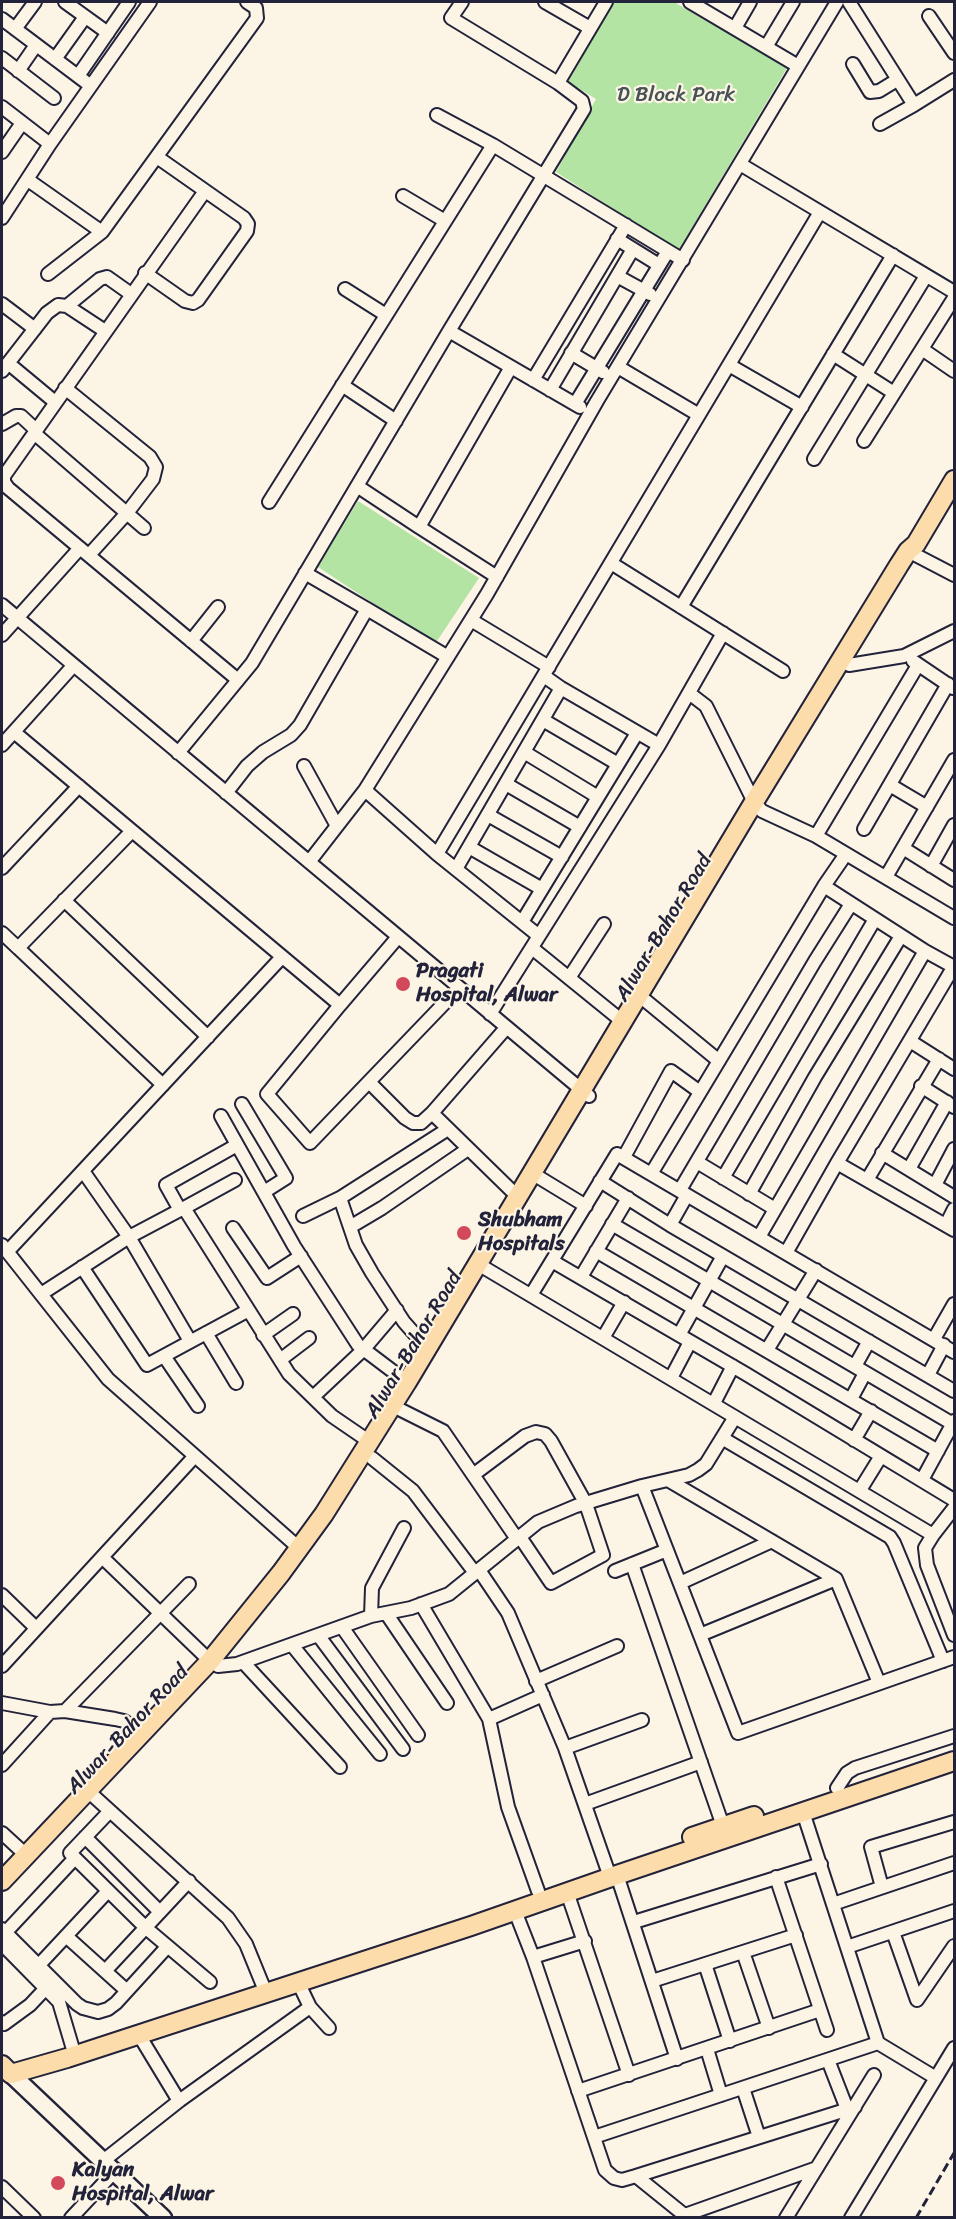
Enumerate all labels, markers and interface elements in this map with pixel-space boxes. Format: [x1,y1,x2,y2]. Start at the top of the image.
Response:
park label: D Block Park [617,83,735,109]
street label: Alwar-Bahor Road [610,850,718,1006]
place label: Pragati Hospital, Alwar [416,959,558,1009]
marker: Pragati Hospital, Alwar [394,975,412,993]
place label: Shubham Hospitals [478,1208,565,1258]
marker: Shubham Hospitals [455,1224,473,1242]
street label: Alwar-Bahor Road [360,1267,468,1423]
street label: Alwar-Bahor Road [62,1660,194,1800]
place label: Kalyan Hospital, Alwar [72,2158,214,2208]
marker: Kalyan Hospital, Alwar [49,2174,67,2192]

